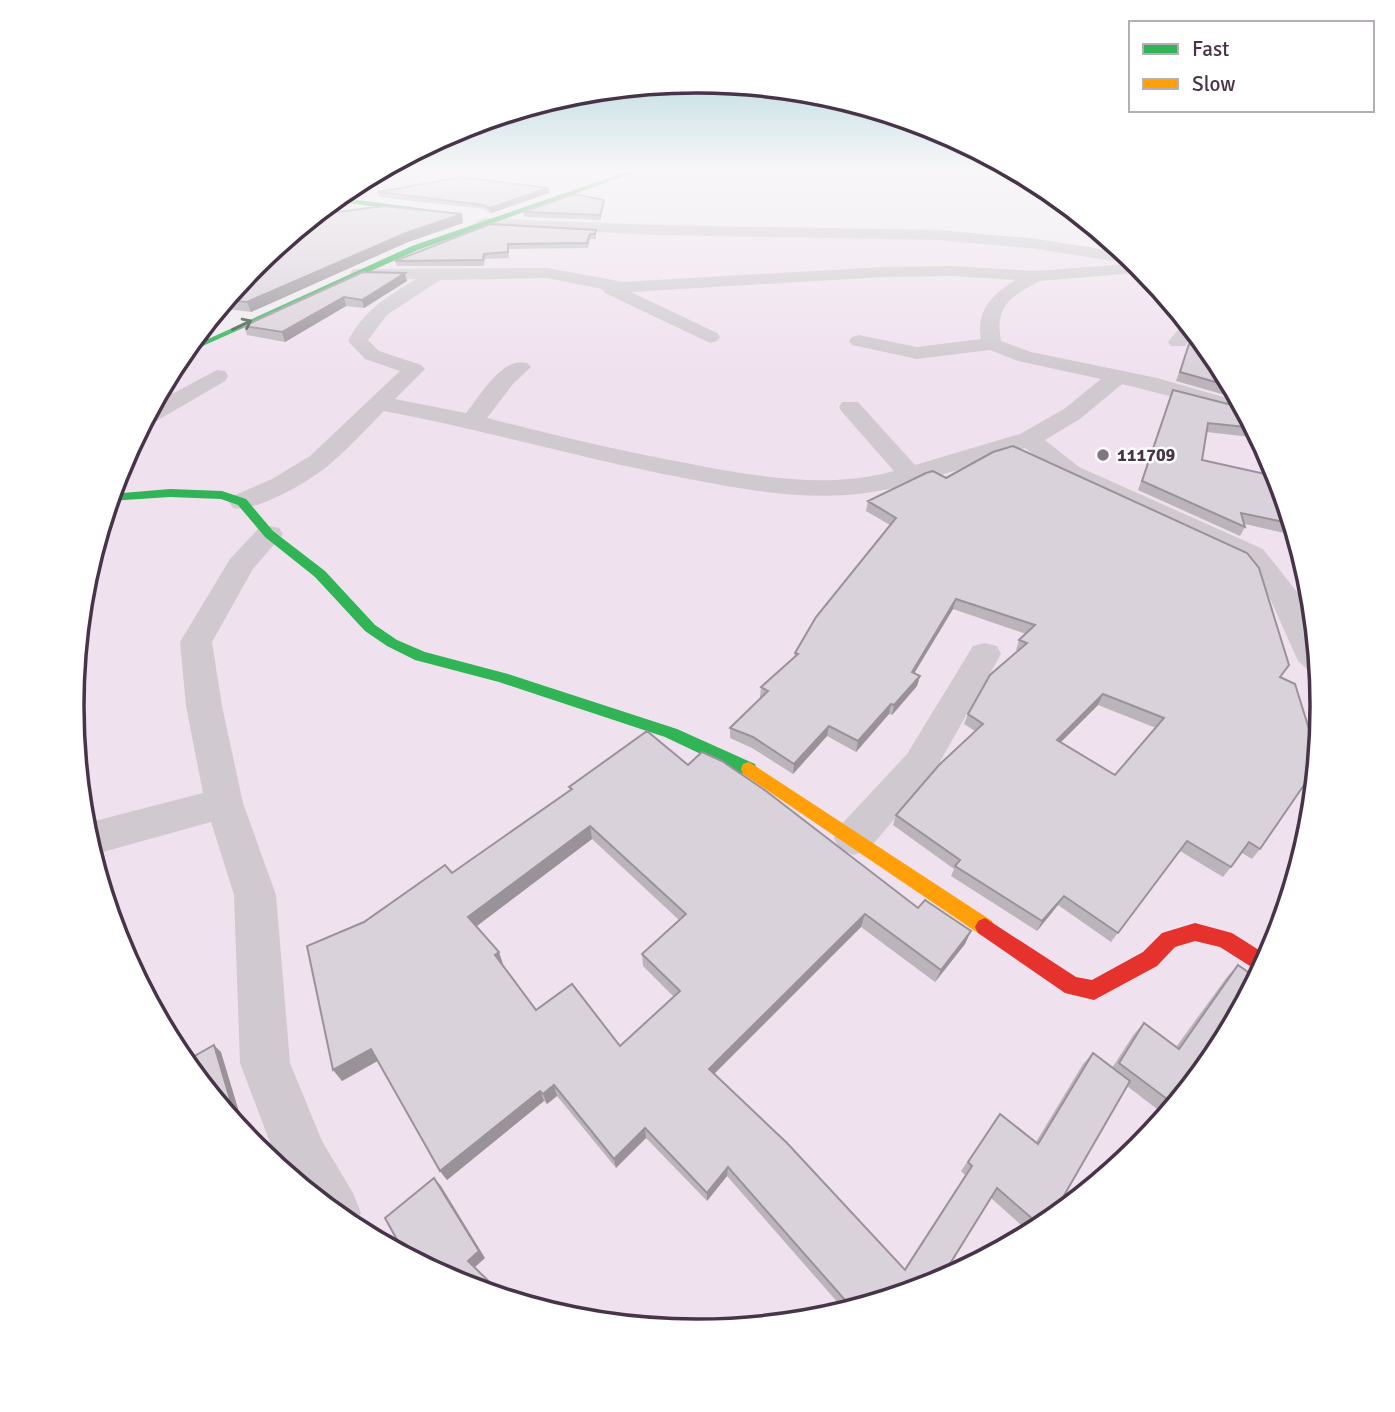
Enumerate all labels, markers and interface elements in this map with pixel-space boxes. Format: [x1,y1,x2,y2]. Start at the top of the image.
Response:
legend [1129,21,1374,112]
text: Fast [1192,36,1229,62]
text: Slow [1192,71,1236,97]
one-way arrow [231,318,252,331]
place label: 111709 [1117,444,1176,466]
marker: 111709 [1095,447,1111,463]

